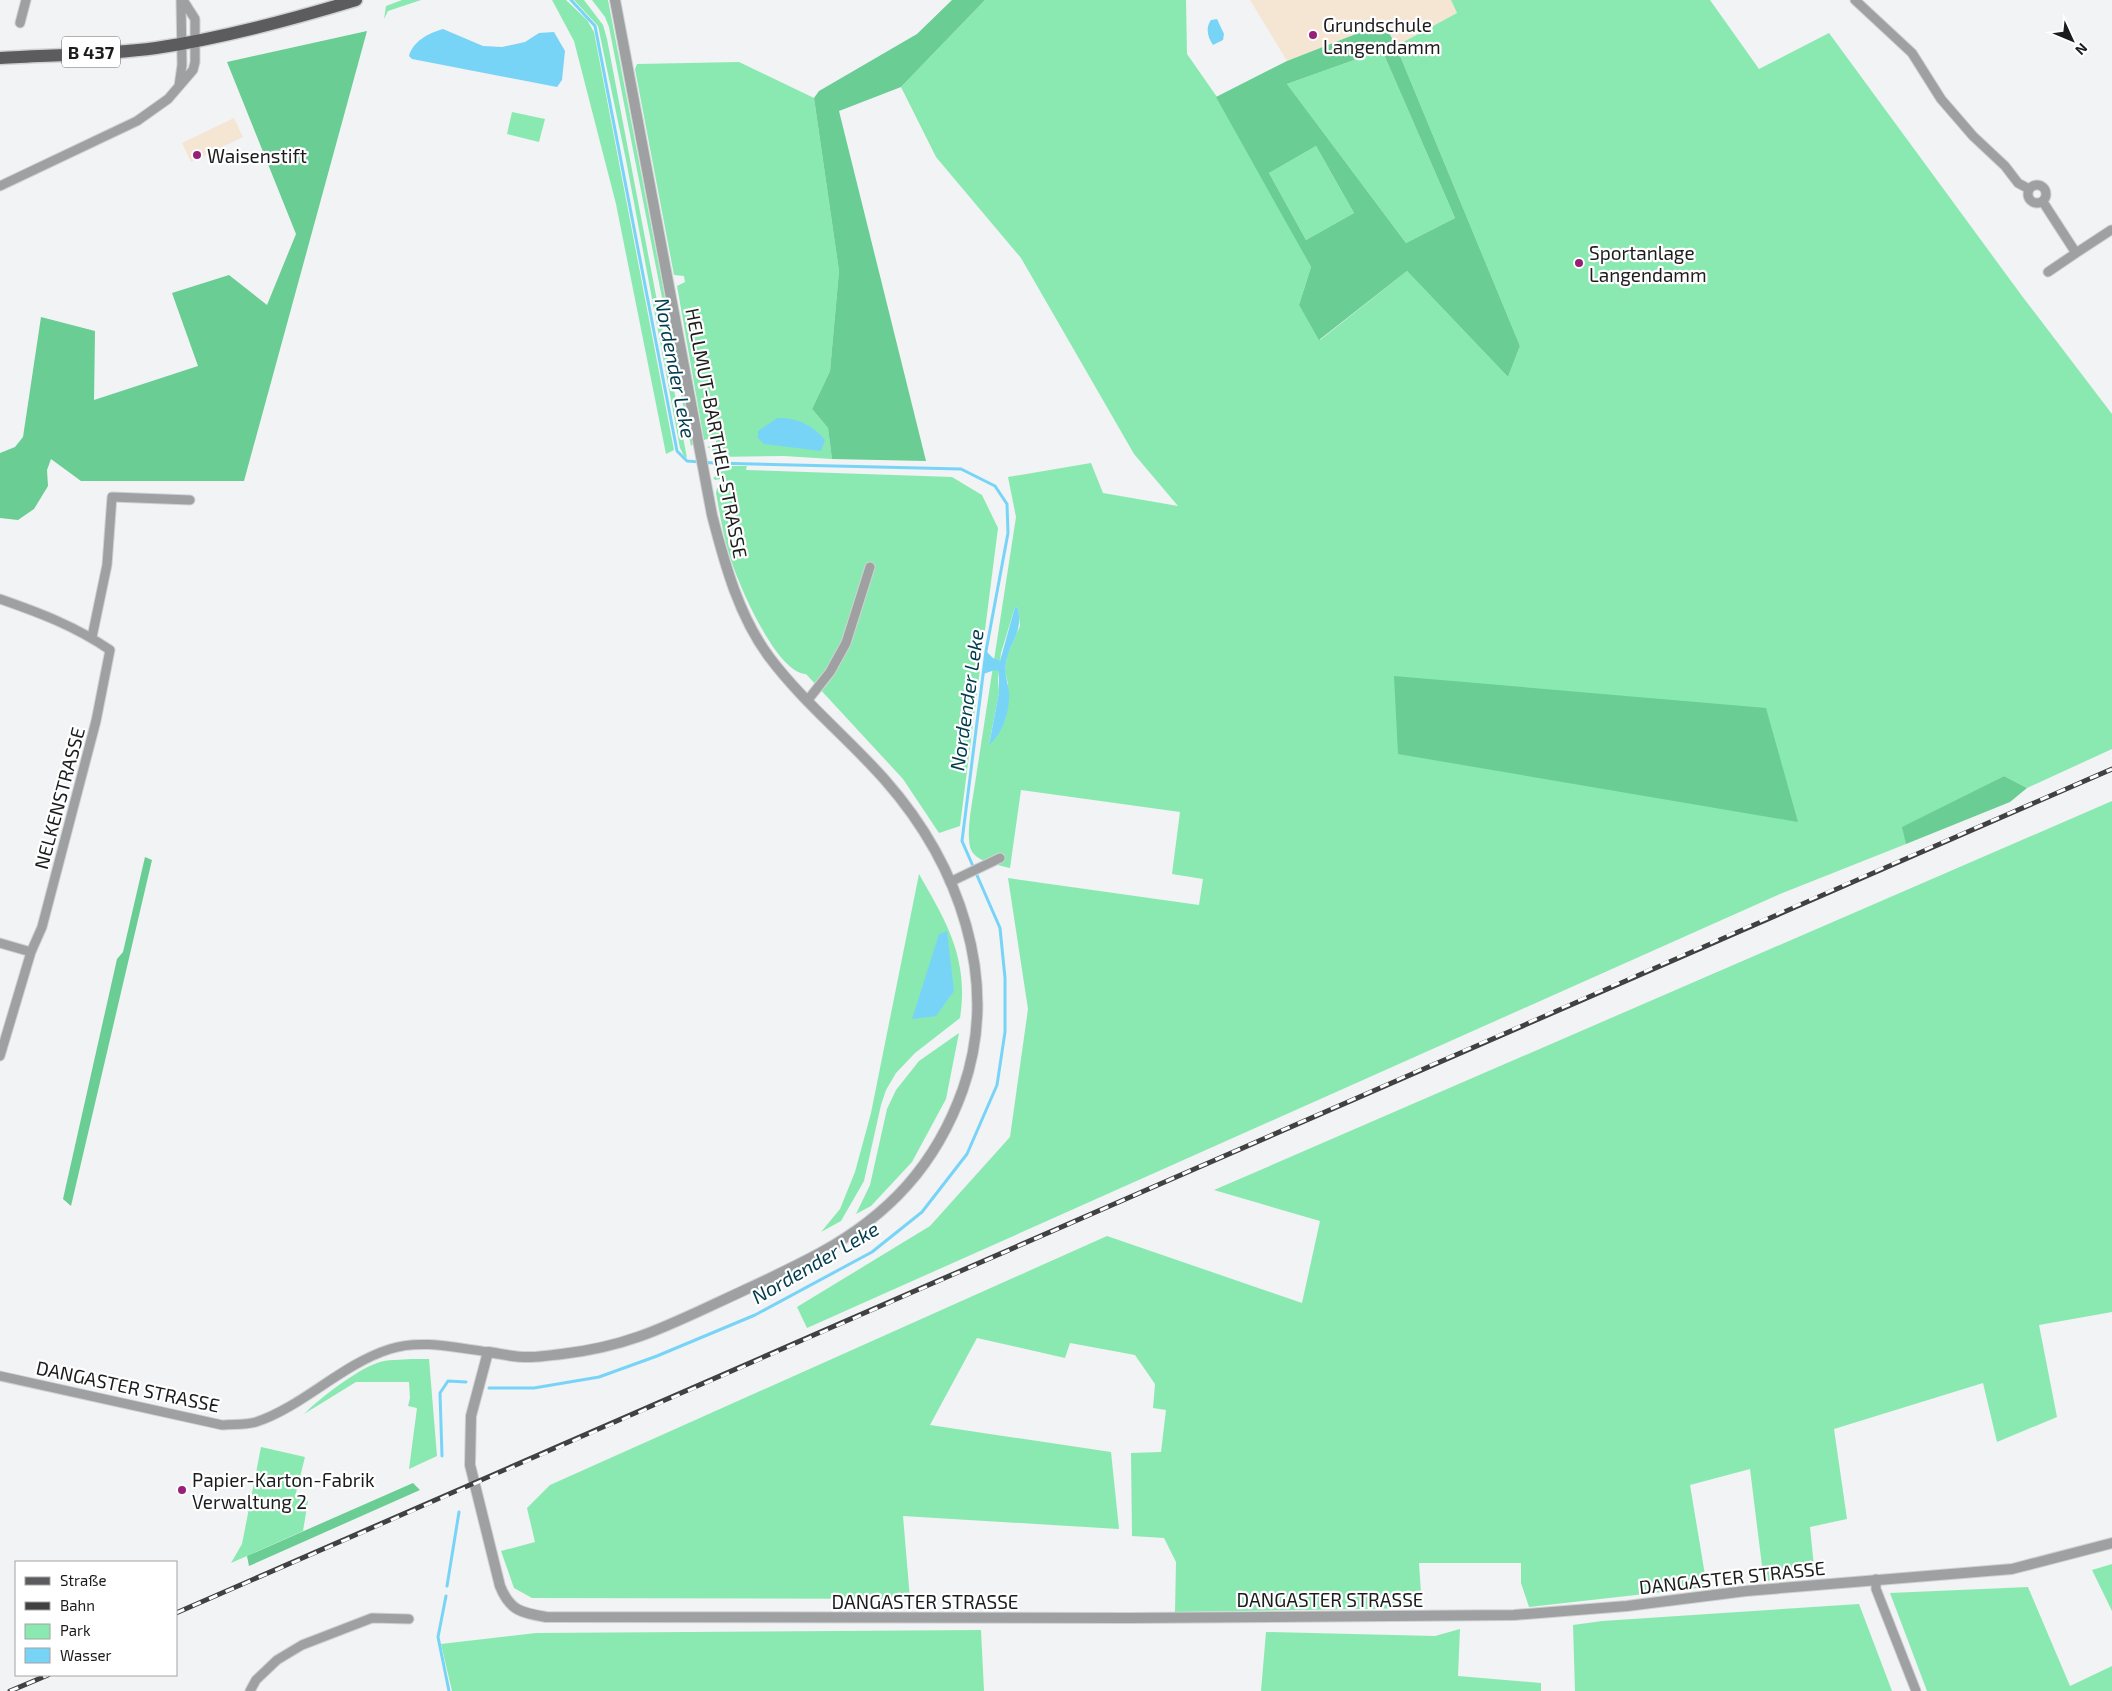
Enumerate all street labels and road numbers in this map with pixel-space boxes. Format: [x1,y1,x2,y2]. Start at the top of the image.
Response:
road number: B 437 [62,36,120,68]
street label: HELLMUT-BARTHEL-STRASSE [681,306,753,560]
street label: NELKENSTRASSE [29,724,89,872]
street label: DANGASTER STRASSE [34,1355,222,1417]
street label: DANGASTER STRASSE [1638,1556,1826,1598]
street label: DANGASTER STRASSE [1236,1588,1424,1611]
street label: DANGASTER STRASSE [831,1590,1019,1613]

